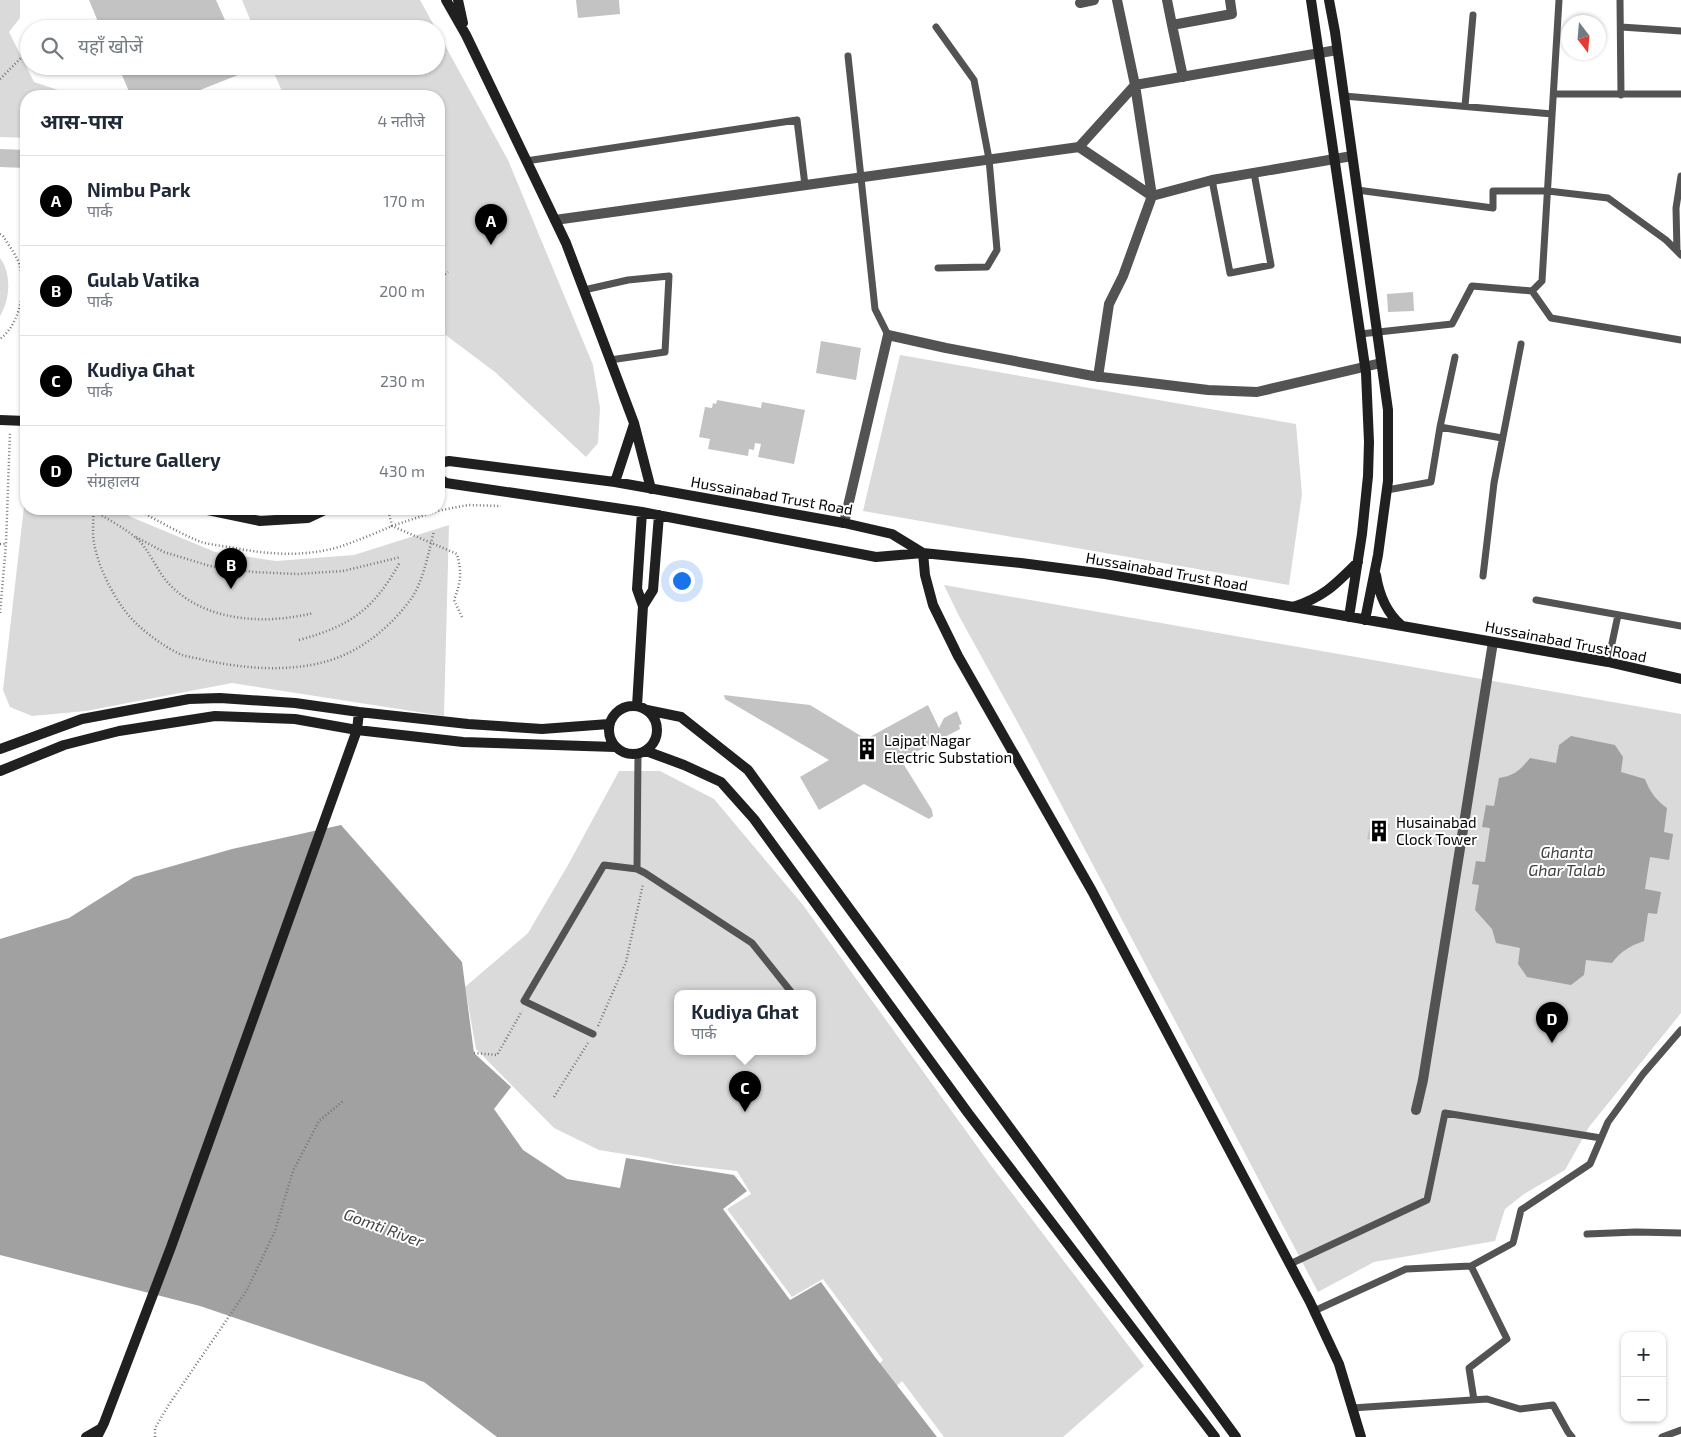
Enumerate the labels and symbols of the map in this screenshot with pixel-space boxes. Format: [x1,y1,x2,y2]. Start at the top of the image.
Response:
north arrow [1561,15,1606,60]
pin: A [475,204,507,245]
street label: Hussainabad Trust Road [690,472,854,518]
pin: B [215,548,247,589]
street label: Hussainabad Trust Road [1085,548,1249,594]
your location [669,568,695,594]
street label: Hussainabad Trust Road [1484,616,1648,666]
place label: Lajpat Nagar Electric Substation [884,731,1012,766]
building icon: Lajpat Nagar Electric Substation [854,736,880,762]
place label: Husainabad Clock Tower [1396,813,1477,848]
building icon: Husainabad Clock Tower [1366,818,1392,844]
water label: Ghanta Ghar Talab [1528,842,1606,879]
pin: D [1536,1002,1568,1043]
pin: C [729,1071,761,1112]
water label: Gomti River [341,1204,427,1250]

